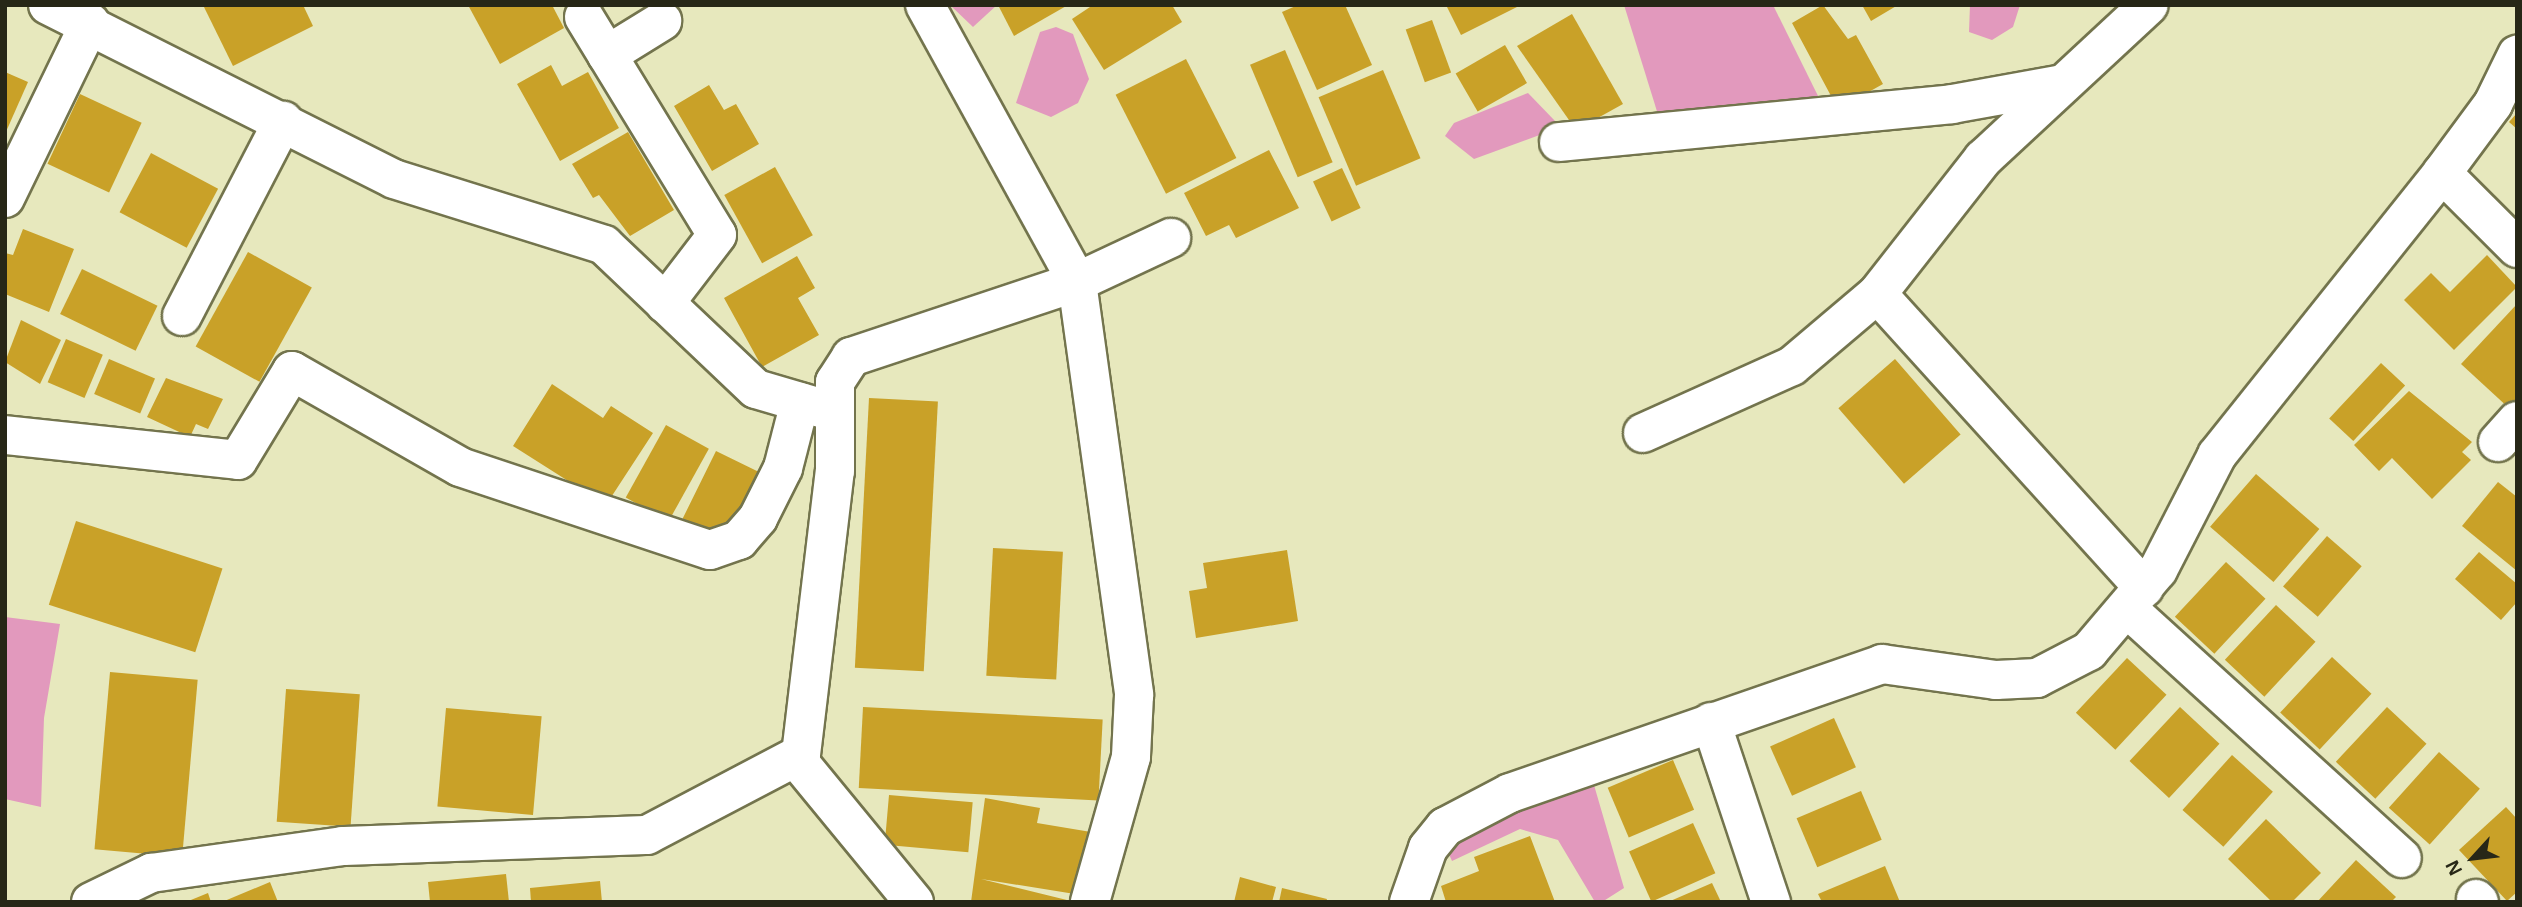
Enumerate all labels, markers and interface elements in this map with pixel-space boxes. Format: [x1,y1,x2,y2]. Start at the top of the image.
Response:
north arrow [2438,823,2508,893]
text: N [2441,857,2466,879]

